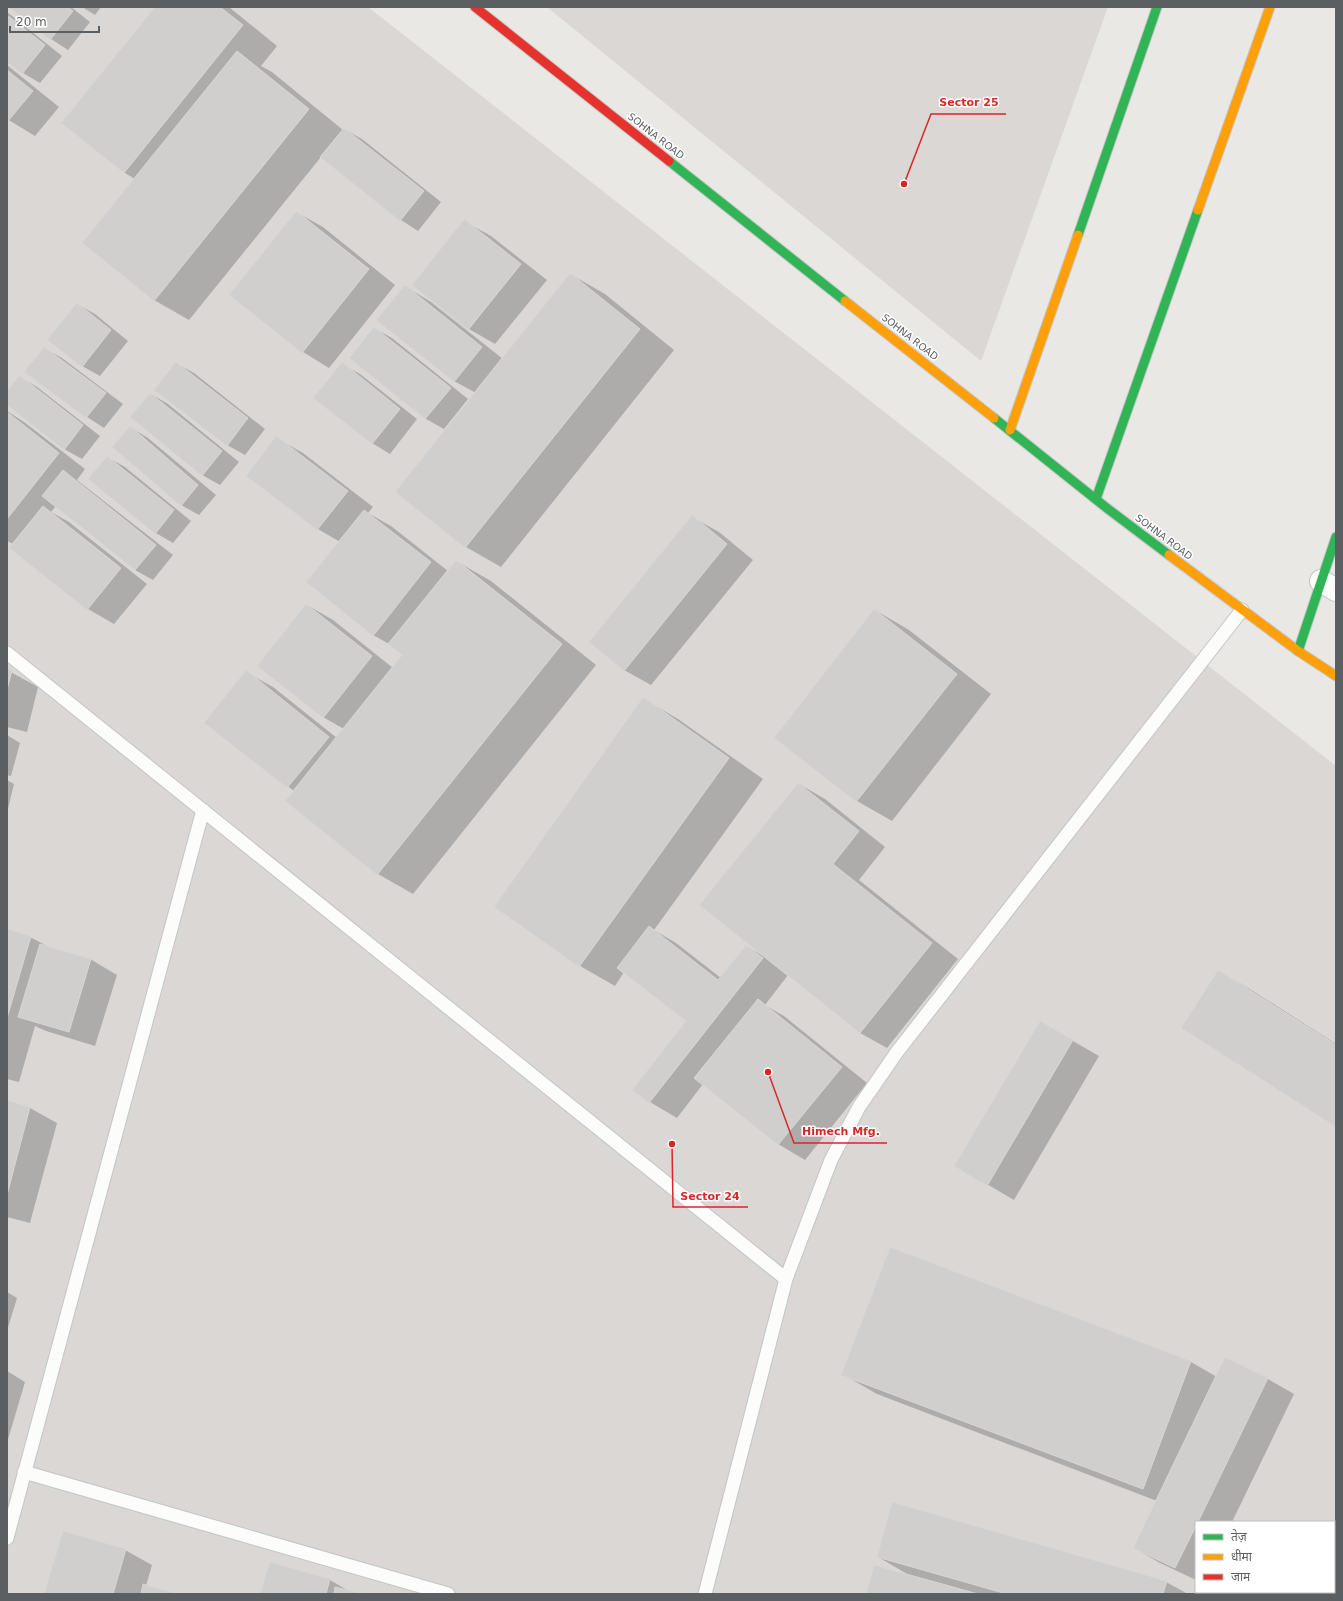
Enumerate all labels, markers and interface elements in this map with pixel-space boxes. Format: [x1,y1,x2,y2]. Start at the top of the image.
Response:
scale bar [10,8,99,34]
text: 20 m [16,15,47,29]
callout: Sector 25 [931,91,1006,114]
text: Sector 25 [939,96,999,109]
street label: SOHNA ROAD [626,111,687,162]
street label: SOHNA ROAD [880,312,941,363]
street label: SOHNA ROAD [1133,512,1195,562]
callout: Himech Mfg. [794,1120,887,1143]
text: Himech Mfg. [802,1125,880,1138]
callout: Sector 24 [673,1184,748,1207]
text: Sector 24 [680,1190,740,1203]
legend [1195,1521,1335,1593]
text: तेज़ [1231,1529,1248,1544]
text: धीमा [1231,1549,1253,1564]
text: जाम [1231,1570,1251,1584]

